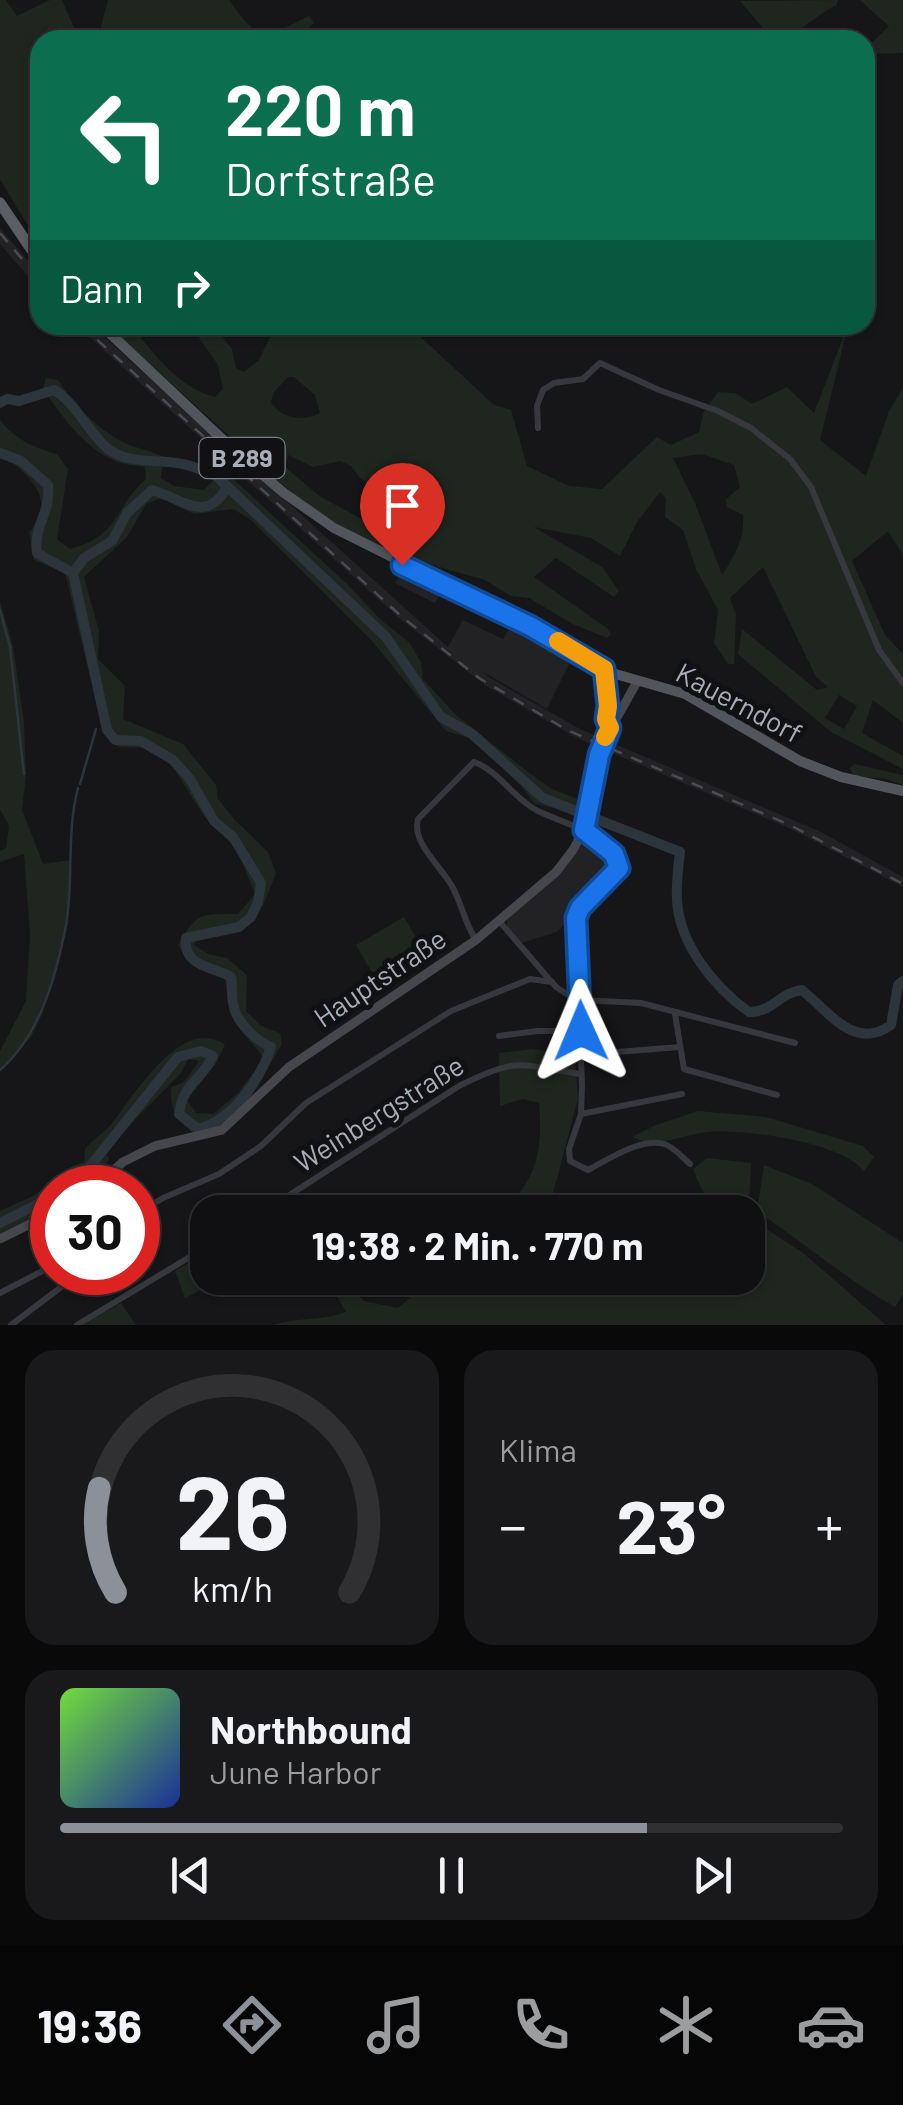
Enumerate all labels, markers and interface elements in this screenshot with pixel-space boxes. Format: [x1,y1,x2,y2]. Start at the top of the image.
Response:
text: 220 m [225,66,416,150]
icon: left [60,70,190,200]
text: Dorfstraße [225,151,436,205]
icon: right [164,260,219,315]
text: Dann [60,265,144,311]
road number: B 289 [200,438,284,478]
pin [360,463,445,566]
icon: arrive [375,478,430,533]
street label: Kauerndorf [671,655,808,749]
street label: Hauptstraße [307,921,452,1034]
position arrow [529,979,633,1083]
street label: Weinbergstraße [287,1047,470,1179]
speed limit sign: 30 [30,1165,160,1295]
text: 19:38 · 2 Min. · 770 m [312,1222,643,1268]
text: Klima [499,1430,577,1468]
text: 26 [175,1446,289,1571]
text: 23° [616,1479,726,1569]
text: − [499,1491,527,1557]
text: + [815,1491,843,1557]
text: km/h [192,1566,272,1609]
text: Northbound [210,1706,412,1752]
text: June Harbor [210,1752,381,1790]
icon: previous [163,1848,218,1903]
icon: pause [424,1848,479,1903]
icon: next [685,1848,740,1903]
icon: directions [217,1990,287,2060]
icon: music [361,1990,431,2060]
icon: phone [506,1990,576,2060]
icon: climate [651,1990,721,2060]
icon: car [796,1990,866,2060]
text: 19:36 [37,1998,142,2052]

